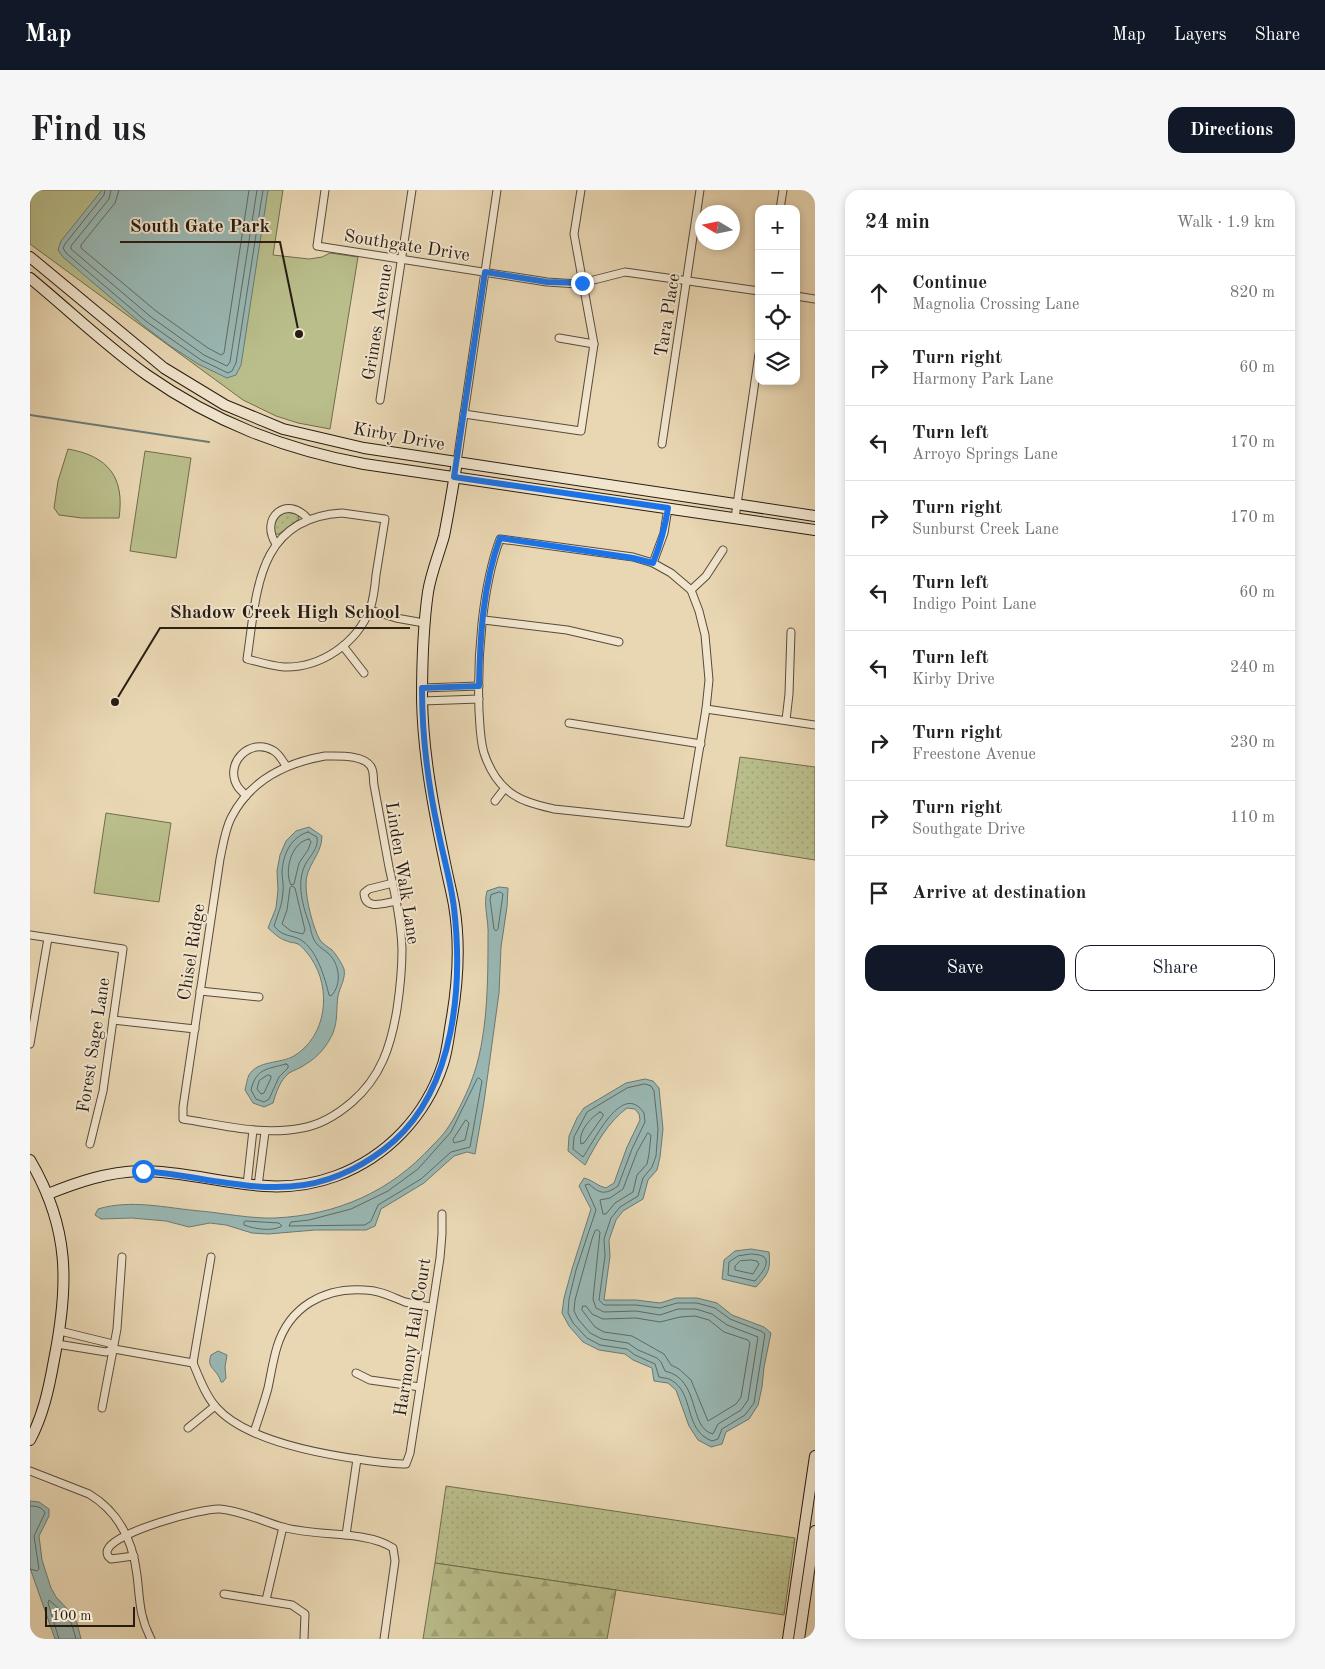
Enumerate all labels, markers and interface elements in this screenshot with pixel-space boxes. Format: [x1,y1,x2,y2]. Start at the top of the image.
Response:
text: Map [25,23,72,47]
text: Map [1112,26,1146,44]
text: Layers [1174,26,1226,44]
text: Share [1254,26,1300,44]
button: Directions [1168,107,1295,153]
text: Find us [30,113,146,148]
north arrow [695,205,740,250]
map controls [755,205,800,385]
button: + [755,205,800,250]
callout: South Gate Park [120,208,280,242]
text: 24 min [865,212,930,233]
text: Walk · 1.9 km [1177,215,1275,231]
text: South Gate Park [130,218,270,237]
street label: Southgate Drive [343,227,471,265]
button: − [755,250,800,295]
street label: Grimes Avenue [360,263,396,382]
route end [571,272,594,295]
street label: Tara Place [653,272,683,358]
text: Continue [912,274,987,293]
icon: ahead [865,279,893,307]
text: 820 m [1230,285,1275,301]
button: locate [755,295,800,340]
text: Magnolia Crossing Lane [912,297,1079,313]
button: layers [755,340,800,385]
text: Turn right [912,349,1002,368]
icon: right [865,354,893,382]
text: 60 m [1239,360,1275,376]
text: Harmony Park Lane [912,372,1053,388]
street label: Kirby Drive [352,420,446,454]
text: Turn left [912,424,989,443]
icon: left [865,429,893,457]
text: 170 m [1230,435,1275,451]
text: Arroyo Springs Lane [912,447,1058,463]
text: Turn right [912,499,1002,518]
icon: right [865,504,893,532]
text: 170 m [1230,510,1275,526]
text: Sunburst Creek Lane [912,522,1059,538]
text: Turn left [912,574,989,593]
icon: left [865,579,893,607]
text: 60 m [1239,585,1275,601]
callout: Shadow Creek High School [160,594,410,628]
text: Indigo Point Lane [912,597,1036,613]
text: Shadow Creek High School [170,604,400,623]
text: Turn left [912,649,989,668]
icon: left [865,654,893,682]
text: 240 m [1230,660,1275,676]
text: Kirby Drive [912,672,995,688]
text: Turn right [912,724,1002,743]
icon: right [865,729,893,757]
text: 230 m [1230,735,1275,751]
text: Freestone Avenue [912,747,1036,763]
text: Turn right [912,799,1002,818]
street label: Linden Walk Lane [382,801,422,946]
icon: right [865,804,893,832]
text: 110 m [1230,810,1275,826]
text: Southgate Drive [912,822,1025,838]
icon: arrive [865,879,893,907]
text: Arrive at destination [912,884,1086,903]
street label: Chisel Ridge [175,902,209,1002]
button: Save [865,945,1065,991]
button: Share [1075,945,1275,991]
street label: Forest Sage Lane [74,976,114,1114]
route start [132,1160,155,1183]
street label: Harmony Hall Court [392,1257,434,1418]
scale bar [45,1604,135,1627]
text: 100 m [52,1609,91,1623]

